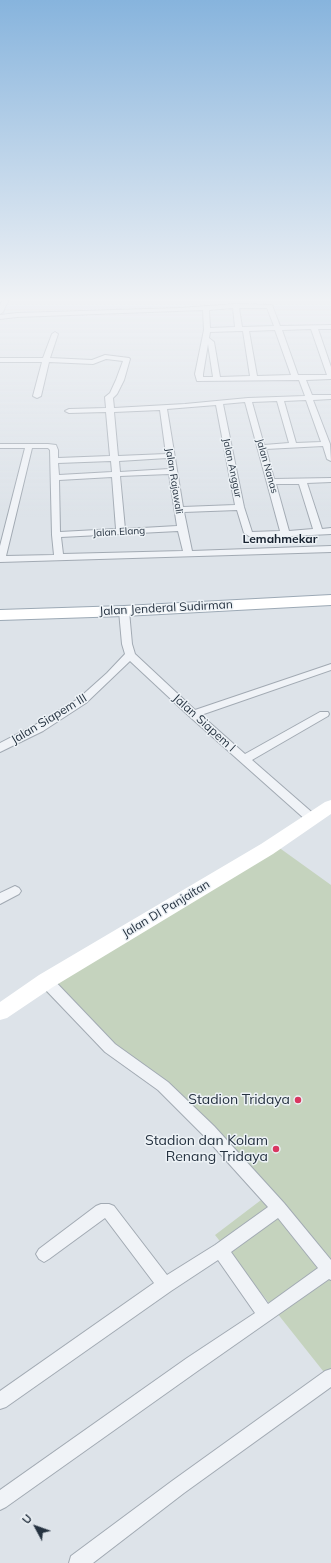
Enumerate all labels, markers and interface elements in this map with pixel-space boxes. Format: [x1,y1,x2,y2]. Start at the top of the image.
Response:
street label: Jalan Anggur [220,437,244,499]
street label: Jalan Nanas [253,437,281,495]
street label: Jalan Rajawali [163,447,185,515]
street label: Jalan Elang [93,525,145,539]
district label: Lemahmekar [243,532,317,546]
street label: Jalan Jenderal Sudirman [99,597,233,619]
street label: Jalan Siapem III [9,691,89,747]
street label: Jalan Siapem I [170,691,238,755]
street label: Jalan DI Panjaitan [120,877,212,941]
place label: Stadion Tridaya [188,1092,290,1108]
marker: Stadion Tridaya [293,1095,303,1105]
place label: Stadion dan Kolam Renang Tridaya [145,1133,268,1166]
marker: Stadion dan Kolam Renang Tridaya [271,1144,281,1154]
north arrow [16,1507,56,1547]
text: U [19,1511,35,1527]

